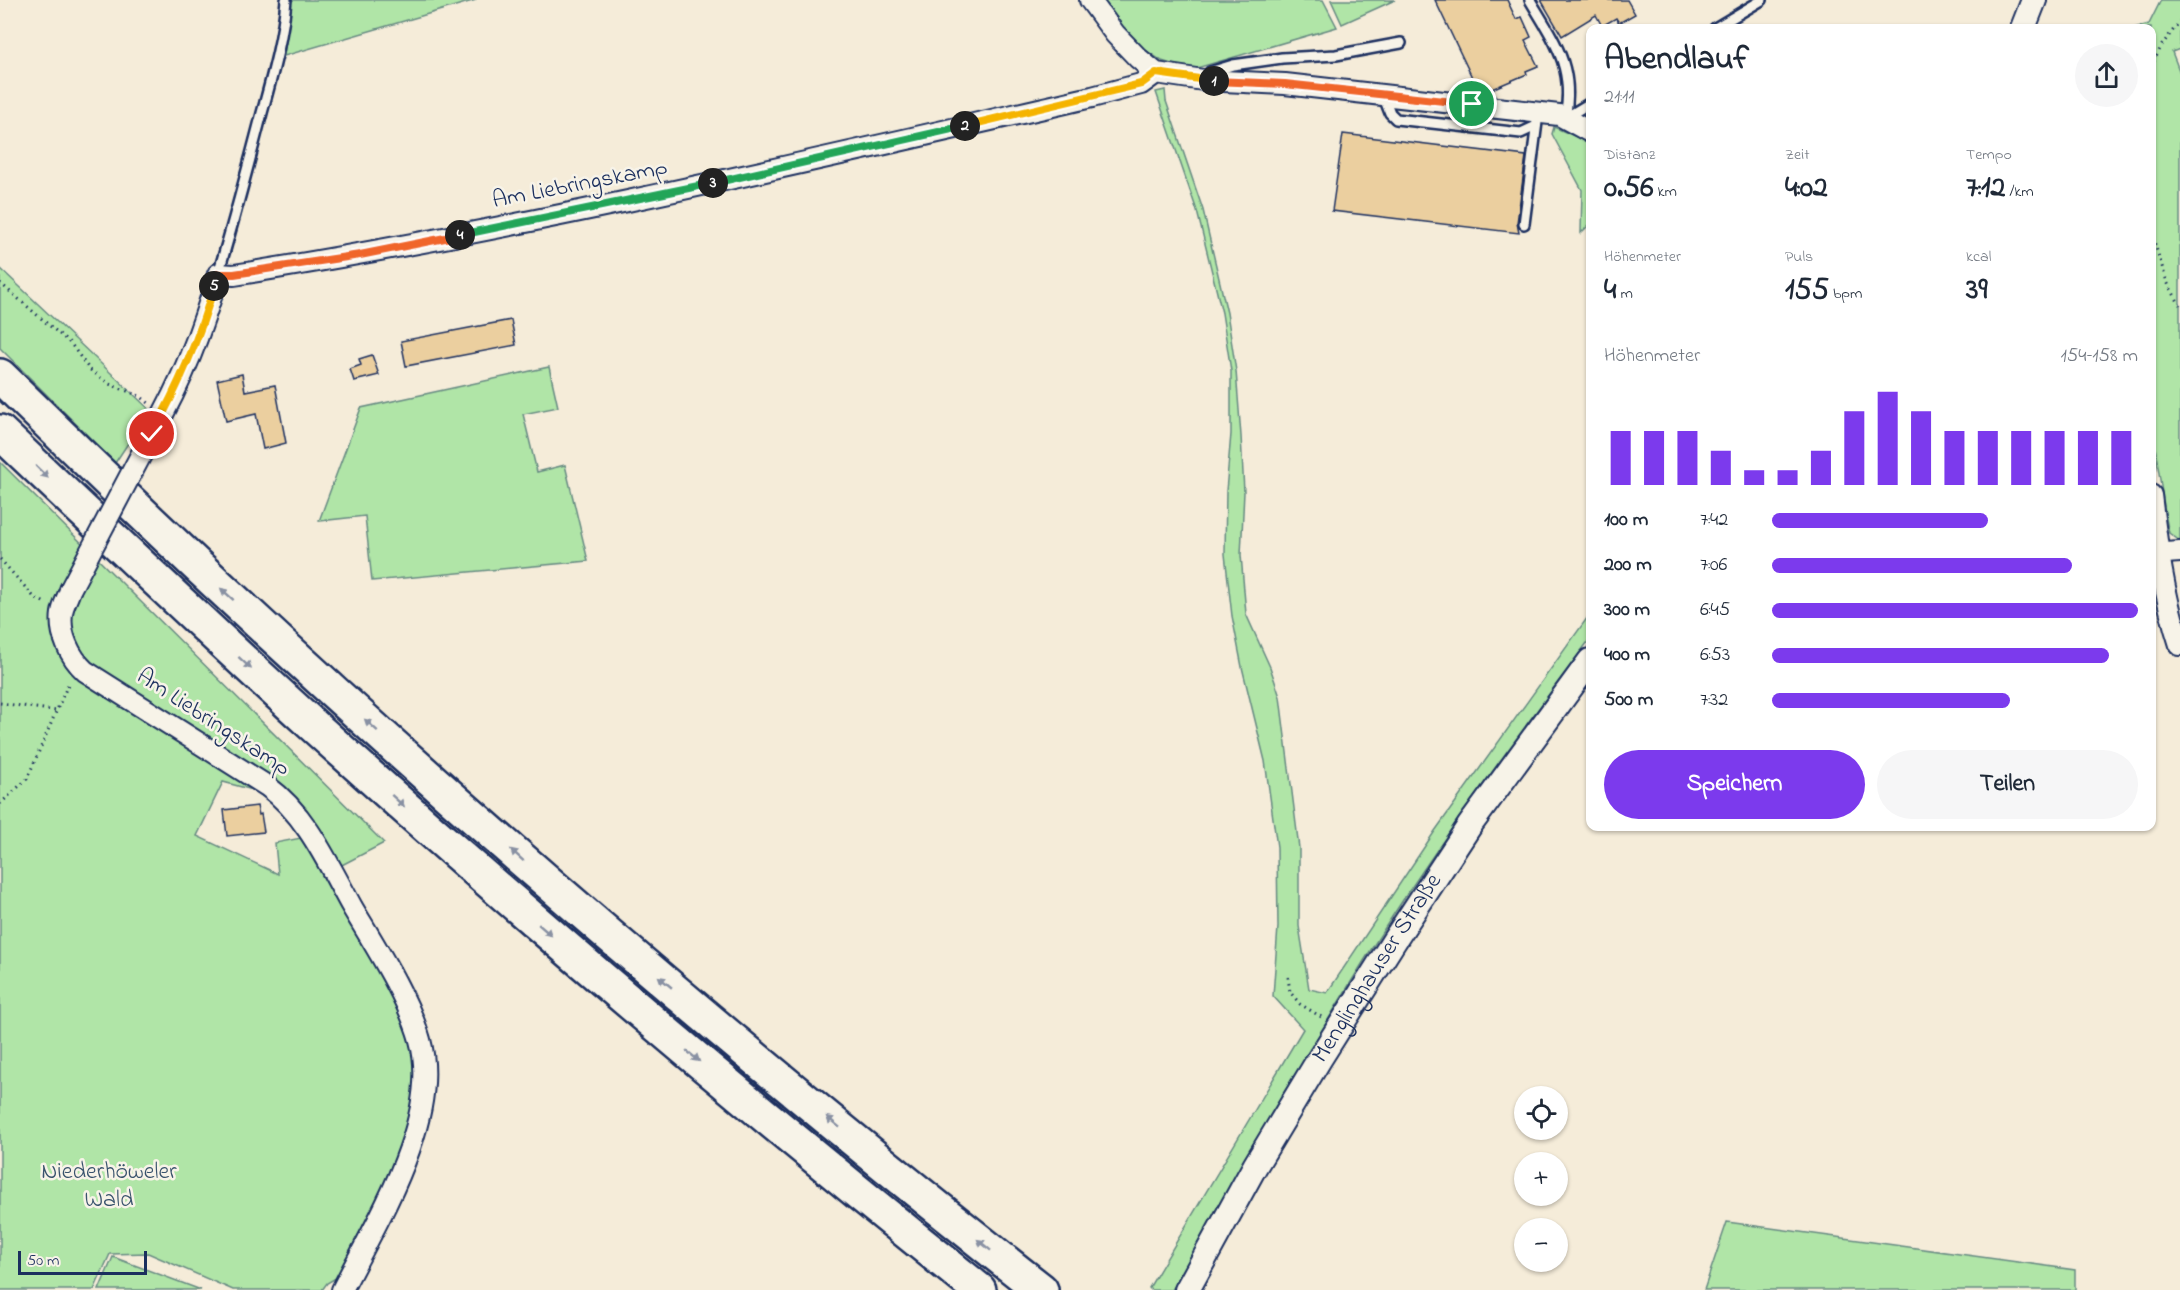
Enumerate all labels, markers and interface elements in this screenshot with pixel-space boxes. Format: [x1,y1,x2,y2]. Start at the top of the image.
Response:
text: Abendlauf [1604,36,1749,84]
button: share [2075,44,2138,107]
pin: 1 [1199,66,1229,96]
text: 1 [1211,69,1217,93]
pin [1446,78,1497,129]
text: 21:11 [1604,83,1635,112]
icon: arrive [1455,87,1488,120]
pin: 2 [950,111,980,141]
text: 2 [961,114,969,138]
text: Distanz [1604,143,1655,167]
text: Zeit [1785,143,1810,167]
text: Tempo [1966,143,2012,167]
street label: Am Liebringskamp [489,151,671,219]
text: 0.56 [1604,167,1653,211]
text: 4:02 [1785,167,1828,211]
text: 7:12 [1966,167,2005,211]
pin: 3 [698,168,728,198]
text: 3 [710,171,716,195]
text: km [1653,180,1677,204]
text: /km [2005,180,2034,204]
pin: 4 [445,220,475,250]
text: 4 [457,223,463,247]
text: Höhenmeter [1604,245,1681,269]
text: Puls [1785,245,1813,269]
text: kcal [1966,245,1991,269]
text: 4 [1604,269,1616,313]
text: 155 [1785,269,1829,313]
text: 39 [1966,269,1987,313]
pin: 5 [199,271,229,301]
text: 5 [209,274,219,298]
text: m [1616,282,1633,306]
text: bpm [1829,282,1862,306]
text: Höhenmeter [1604,342,1700,371]
text: 154–158 m [2060,342,2138,371]
pin [126,408,177,459]
icon: check [135,417,168,450]
one-way arrow [35,465,50,479]
text: 100 m [1604,506,1648,535]
text: 7:42 [1700,506,1728,535]
text: 200 m [1604,551,1652,580]
text: 7:06 [1700,551,1727,580]
one-way arrow [220,587,235,601]
text: 300 m [1604,596,1650,625]
text: 6:45 [1700,596,1730,625]
text: 400 m [1604,641,1650,670]
text: 6:53 [1700,641,1730,670]
one-way arrow [238,656,253,670]
street label: Am Liebringskamp [129,660,297,786]
text: 500 m [1604,686,1653,715]
text: 7:32 [1700,686,1728,715]
one-way arrow [364,719,379,732]
button: Speichern [1604,750,1865,819]
button: Teilen [1877,750,2138,819]
one-way arrow [391,794,406,808]
one-way arrow [509,848,524,862]
street label: Menglinghauser Straße [1304,866,1451,1070]
one-way arrow [537,923,552,936]
one-way arrow [658,976,673,989]
one-way arrow [685,1050,701,1063]
map controls [1514,1086,1568,1272]
button: locate [1514,1086,1568,1140]
one-way arrow [825,1116,840,1129]
button: + [1514,1152,1568,1206]
park label: Niederhöweler Wald [41,1155,177,1218]
button: − [1514,1218,1568,1272]
one-way arrow [976,1238,992,1251]
scale bar [18,1248,147,1276]
text: 50 m [27,1249,59,1273]

